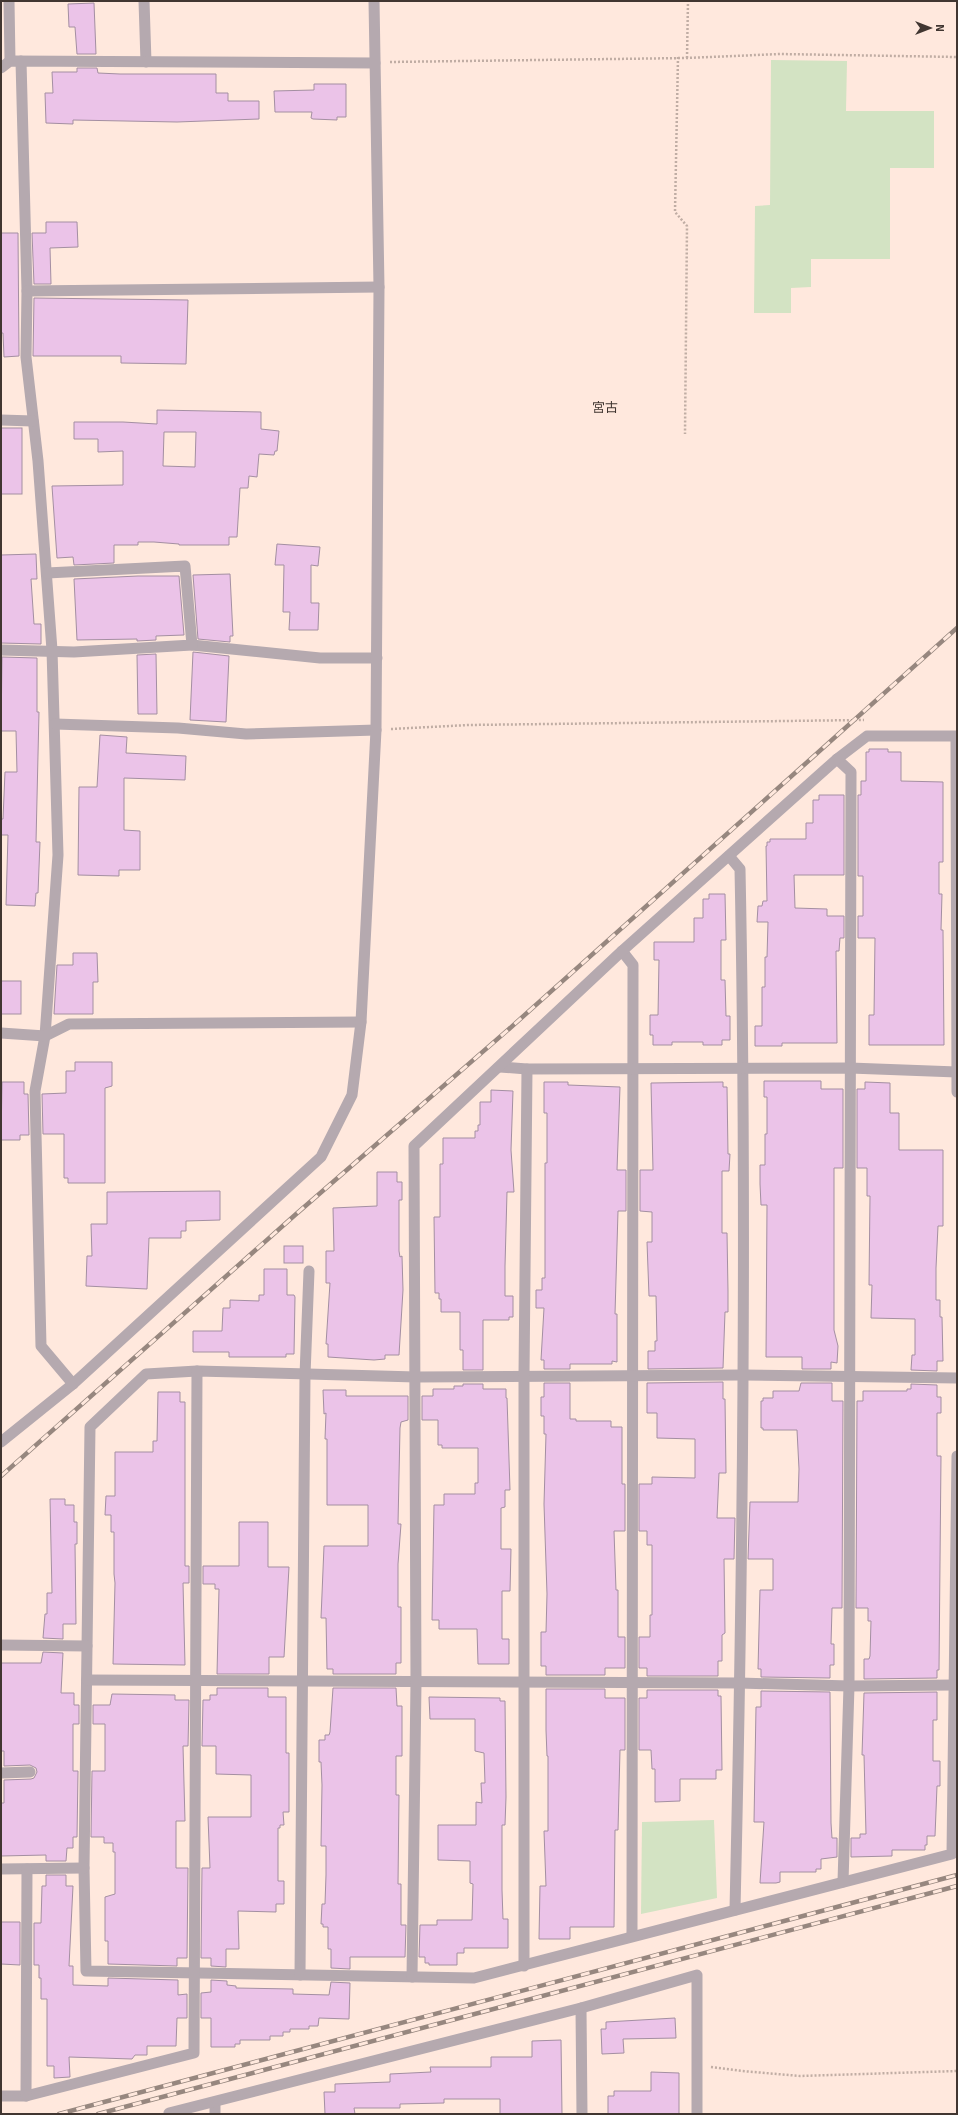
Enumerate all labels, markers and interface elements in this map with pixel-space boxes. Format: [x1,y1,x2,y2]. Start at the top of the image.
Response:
north arrow [910,8,950,48]
text: N [933,24,946,32]
district label: 宮古 [592,400,618,416]

